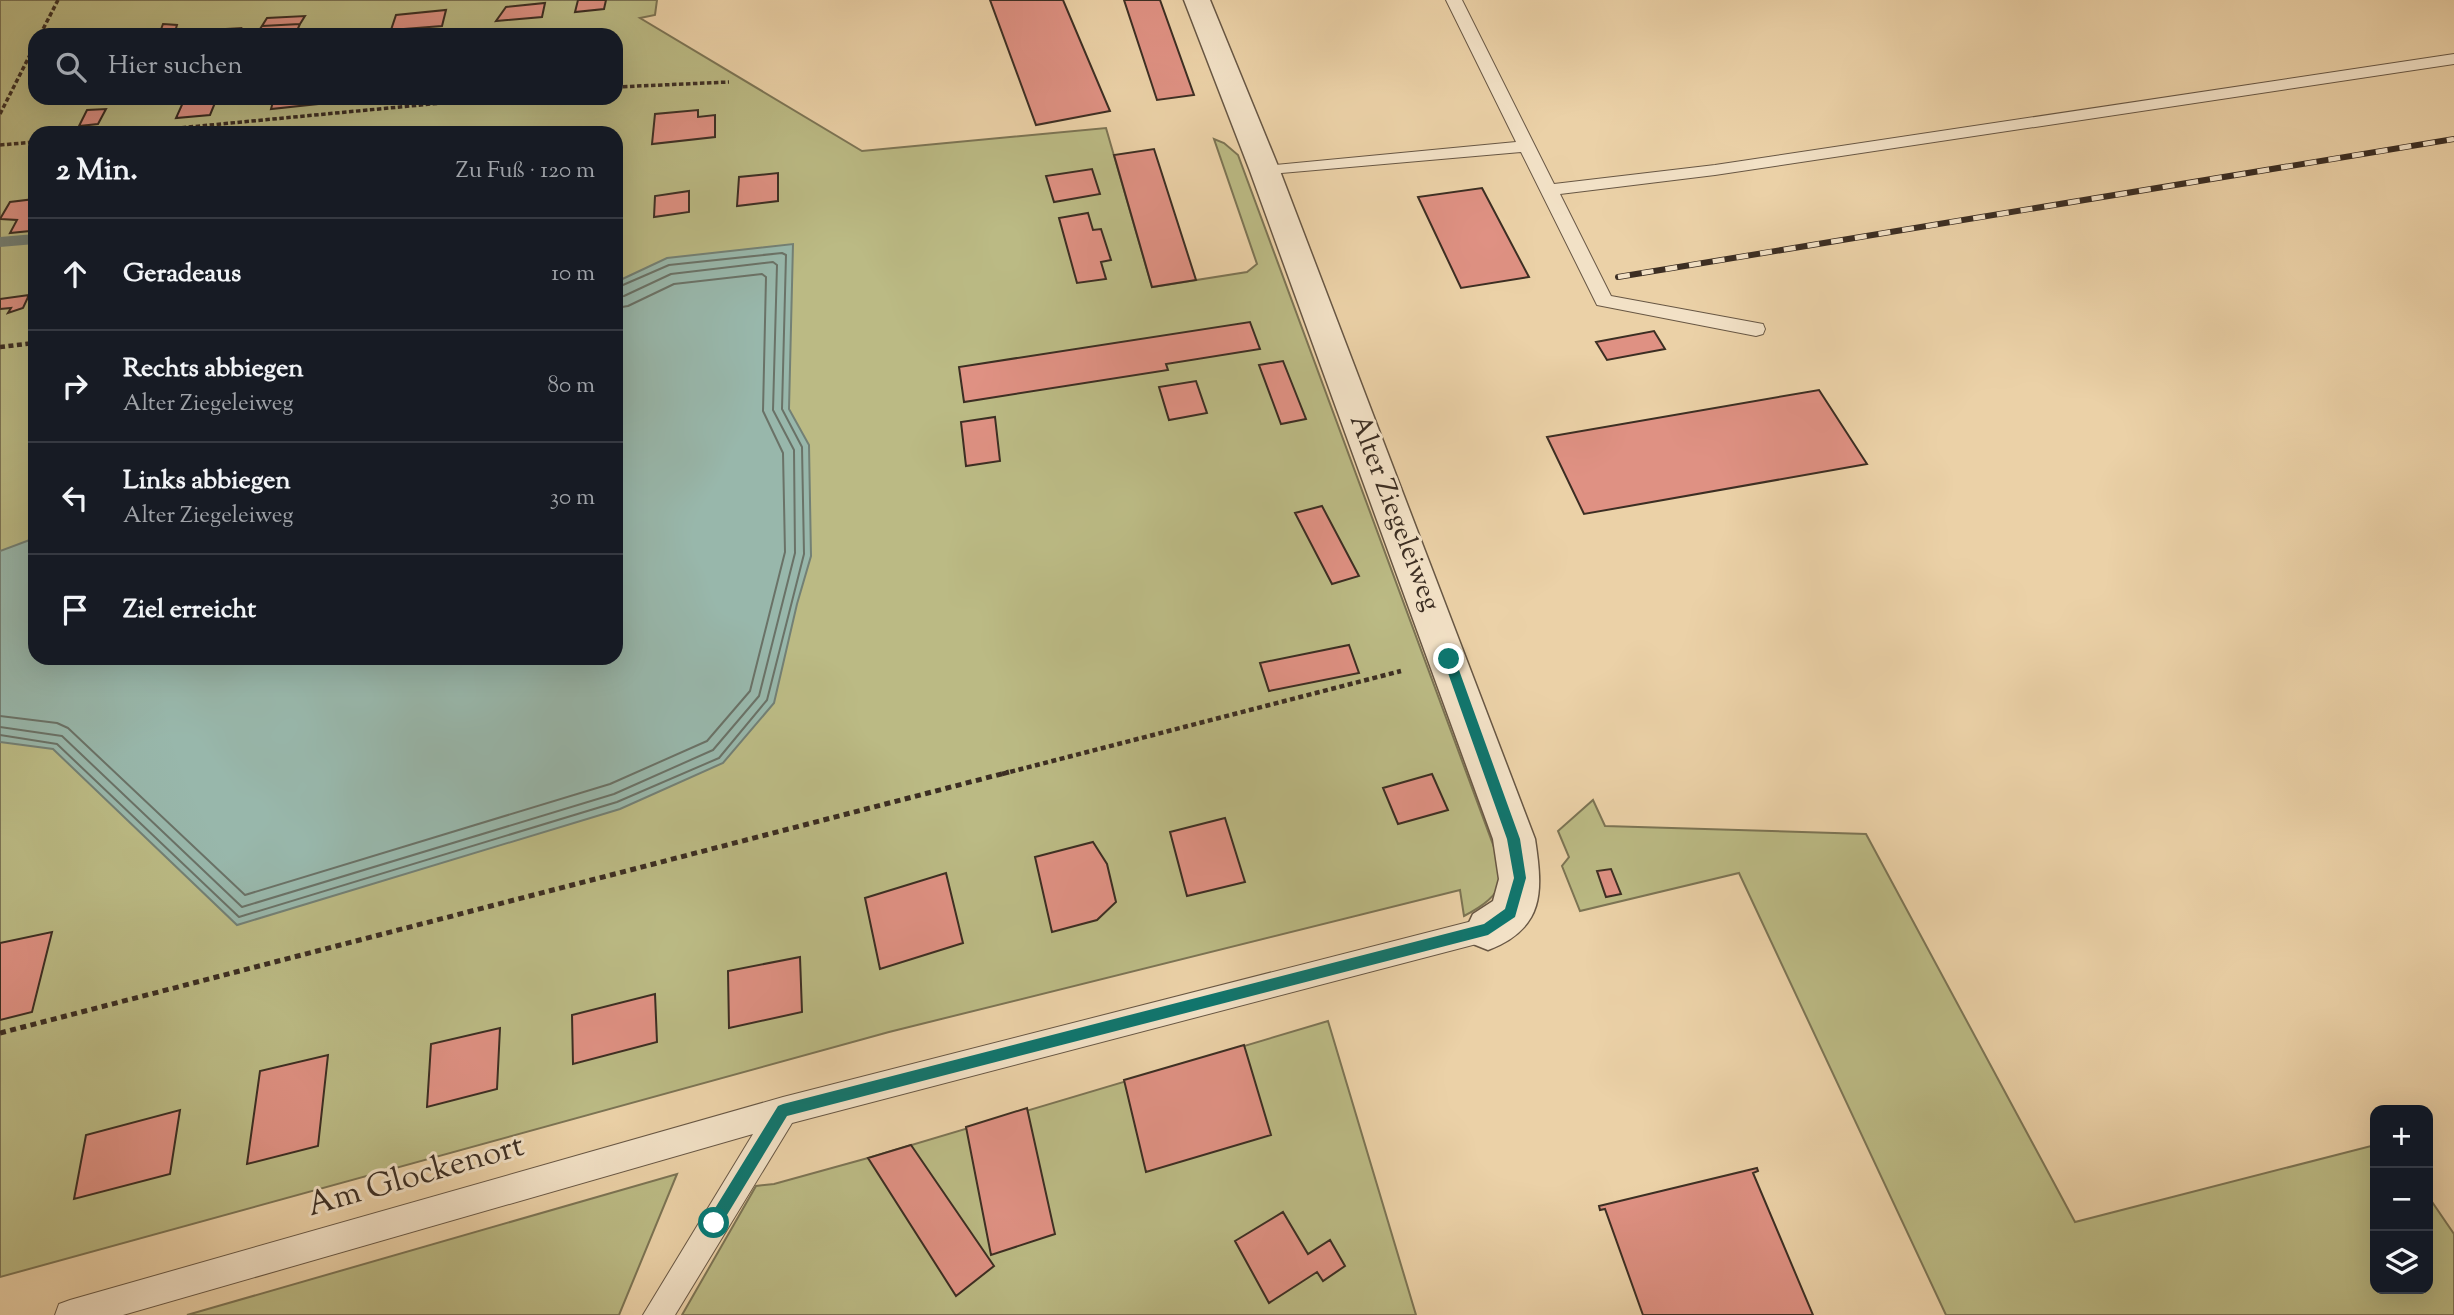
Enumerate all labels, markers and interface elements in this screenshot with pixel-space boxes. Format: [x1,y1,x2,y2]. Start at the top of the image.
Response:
search box [28,28,623,105]
icon: search [52,48,90,86]
text: Hier suchen [108,48,243,85]
text: 2 Min. [56,150,138,193]
text: Zu Fuß · 120 m [456,155,595,188]
icon: ahead [56,255,94,293]
text: Geradeaus [123,256,241,293]
text: 10 m [551,258,595,291]
text: Rechts abbiegen [123,351,304,388]
icon: right [56,367,94,405]
text: 80 m [547,370,595,403]
text: Alter Ziegeleiweg [123,388,294,421]
street label: Alter Ziegeleiweg [1338,409,1450,617]
text: Links abbiegen [123,463,291,500]
icon: left [56,479,94,517]
text: 30 m [550,482,595,515]
text: Alter Ziegeleiweg [123,500,294,533]
icon: arrive [56,591,94,629]
text: Ziel erreicht [123,592,256,629]
route end [1433,643,1464,674]
map controls [2370,1105,2433,1294]
button: + [2370,1105,2433,1168]
street label: Am Glockenort [302,1123,530,1231]
button: − [2370,1168,2433,1231]
route start [698,1207,729,1238]
button: layers [2370,1231,2433,1294]

